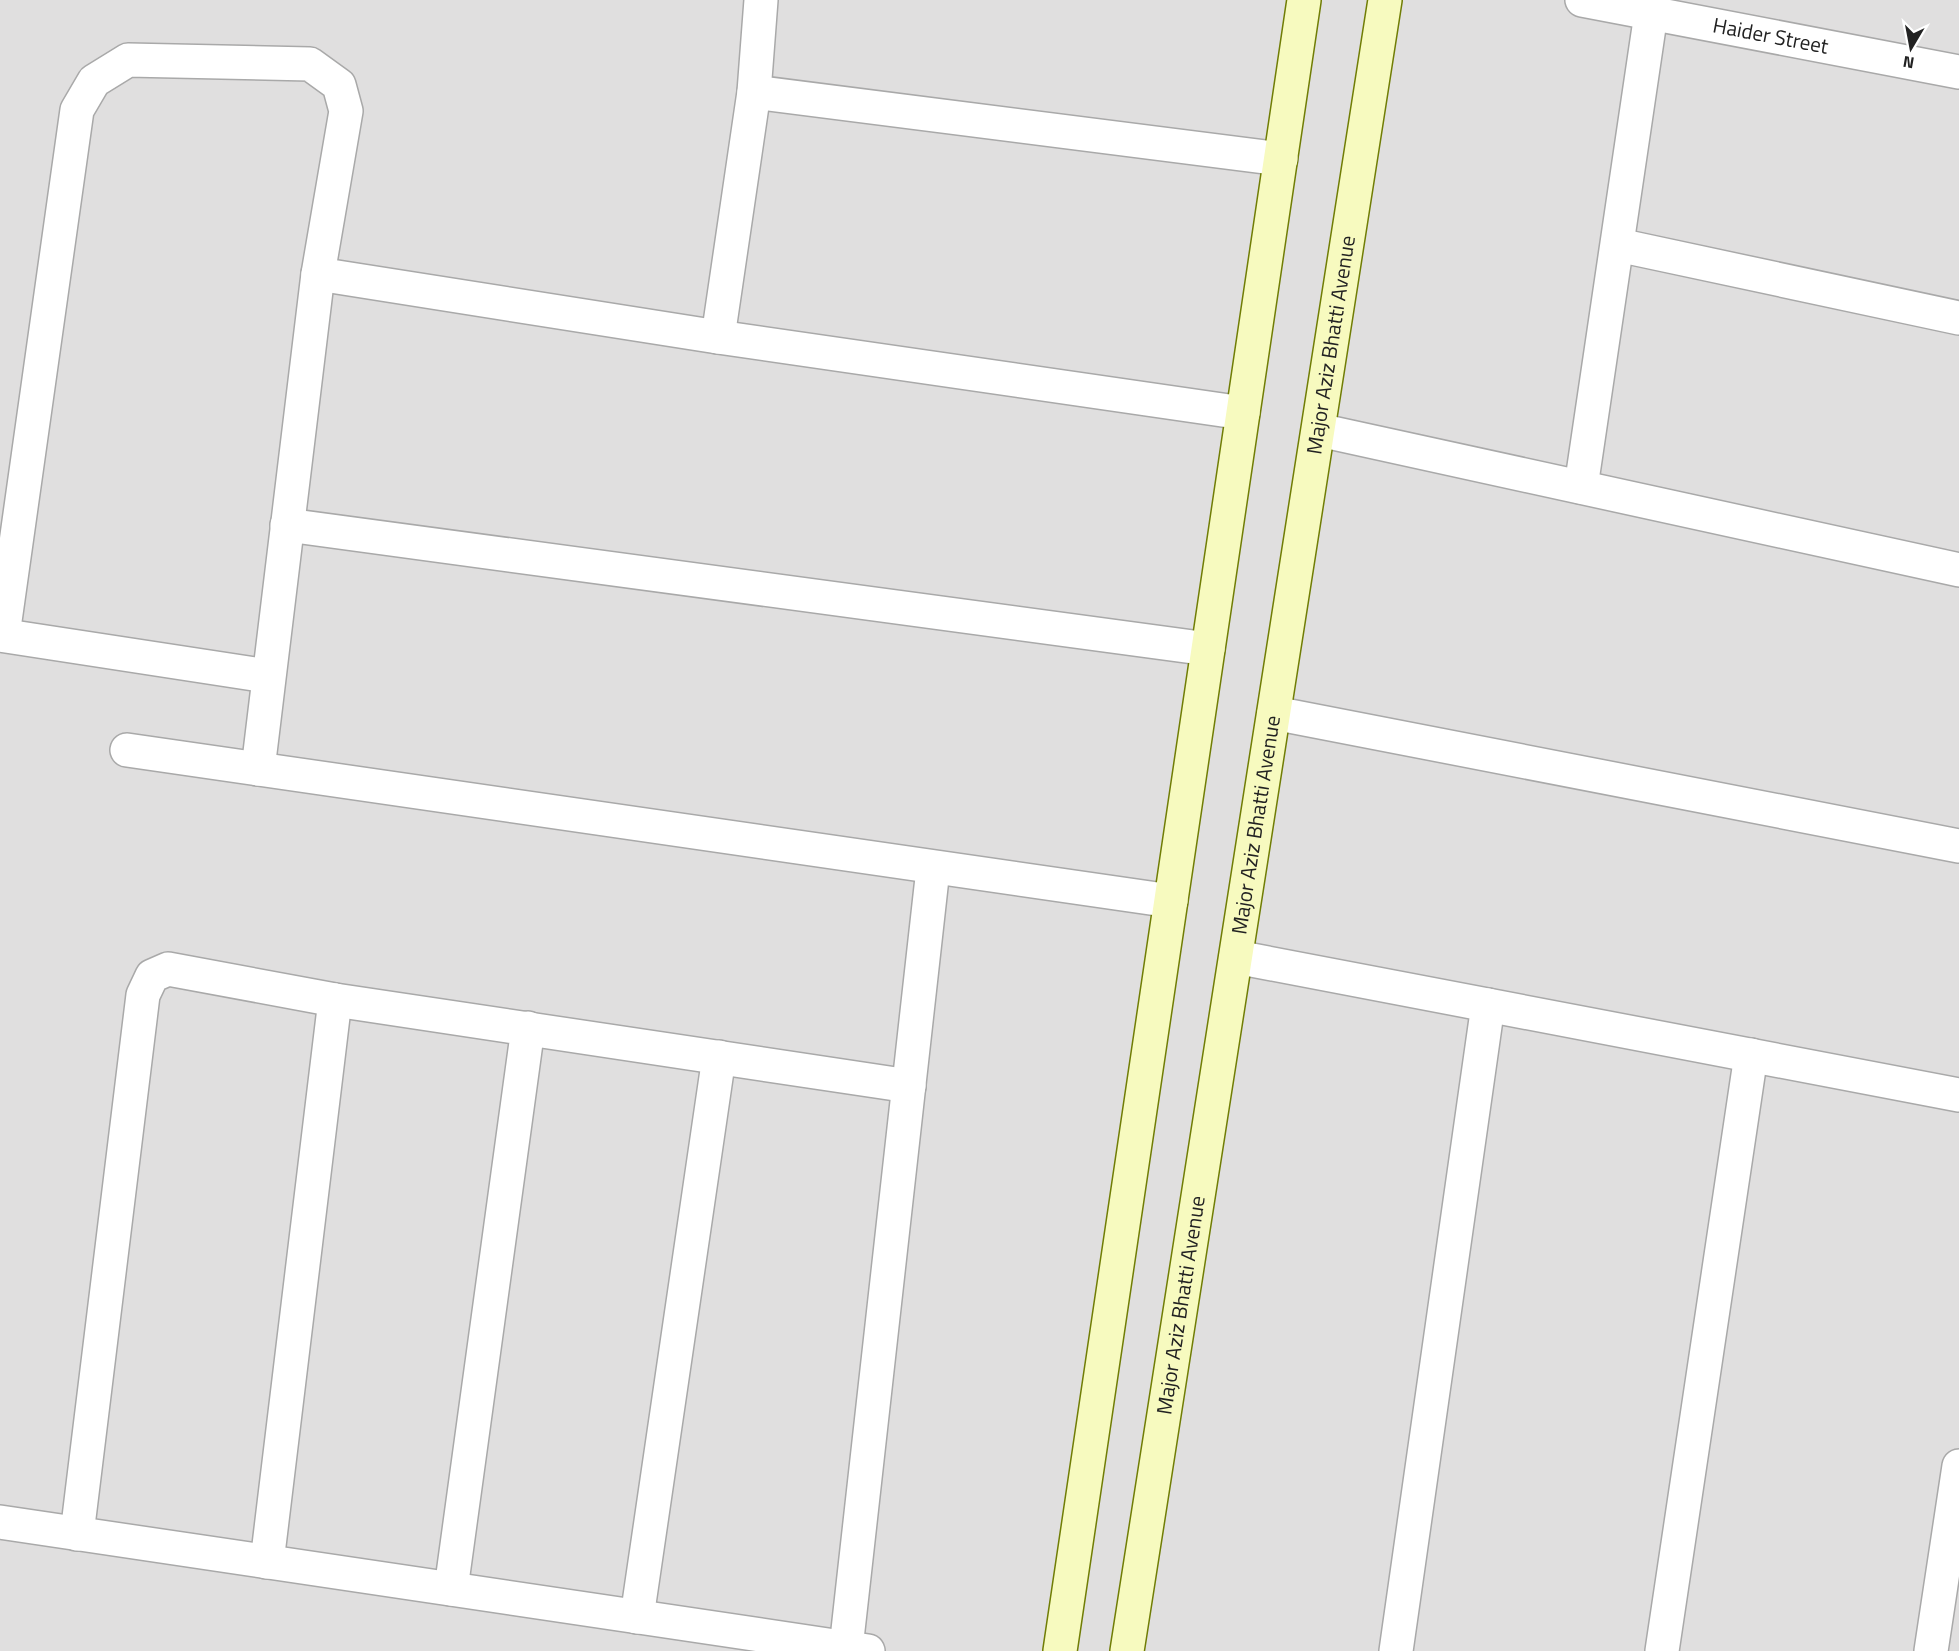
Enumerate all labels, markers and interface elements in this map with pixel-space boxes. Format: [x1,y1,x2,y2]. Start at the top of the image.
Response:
street label: Haider Street [1710,8,1832,62]
north arrow [1881,18,1941,78]
text: N [1901,50,1916,76]
street label: Major Aziz Bhatti Avenue [1297,233,1363,456]
street label: Major Aziz Bhatti Avenue [1222,713,1288,937]
street label: Major Aziz Bhatti Avenue [1147,1193,1213,1417]

